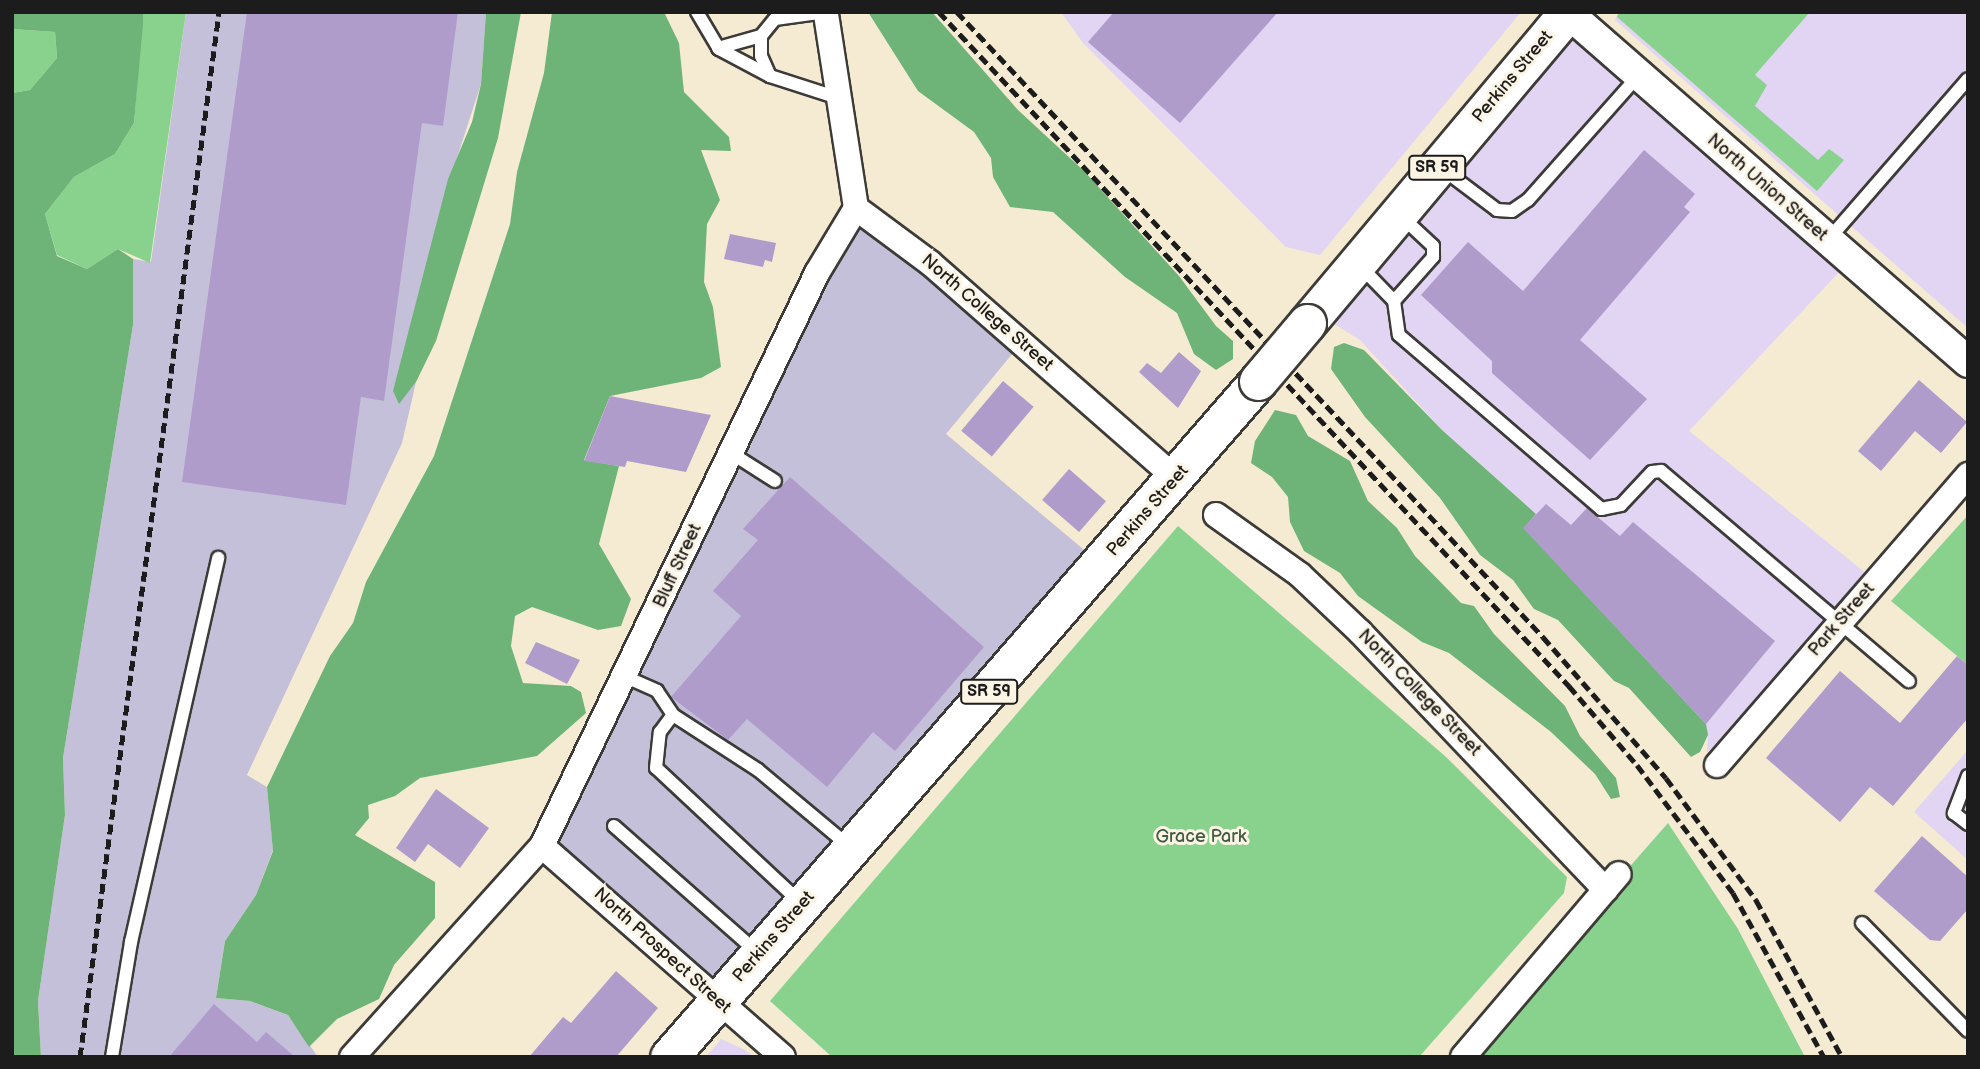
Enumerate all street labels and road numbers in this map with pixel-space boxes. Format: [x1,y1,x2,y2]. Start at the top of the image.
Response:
street label: Perkins Street [1468,26,1558,128]
street label: North Union Street [1702,130,1832,246]
road number: SR 59 [1407,156,1467,180]
street label: North College Street [917,250,1057,376]
street label: Perkins Street [1102,461,1194,561]
street label: Bluff Street [649,520,707,612]
street label: Park Street [1804,579,1880,661]
street label: North College Street [1353,625,1485,761]
road number: SR 59 [959,680,1019,705]
street label: North Prospect Street [589,883,735,1019]
street label: Perkins Street [728,887,820,987]

